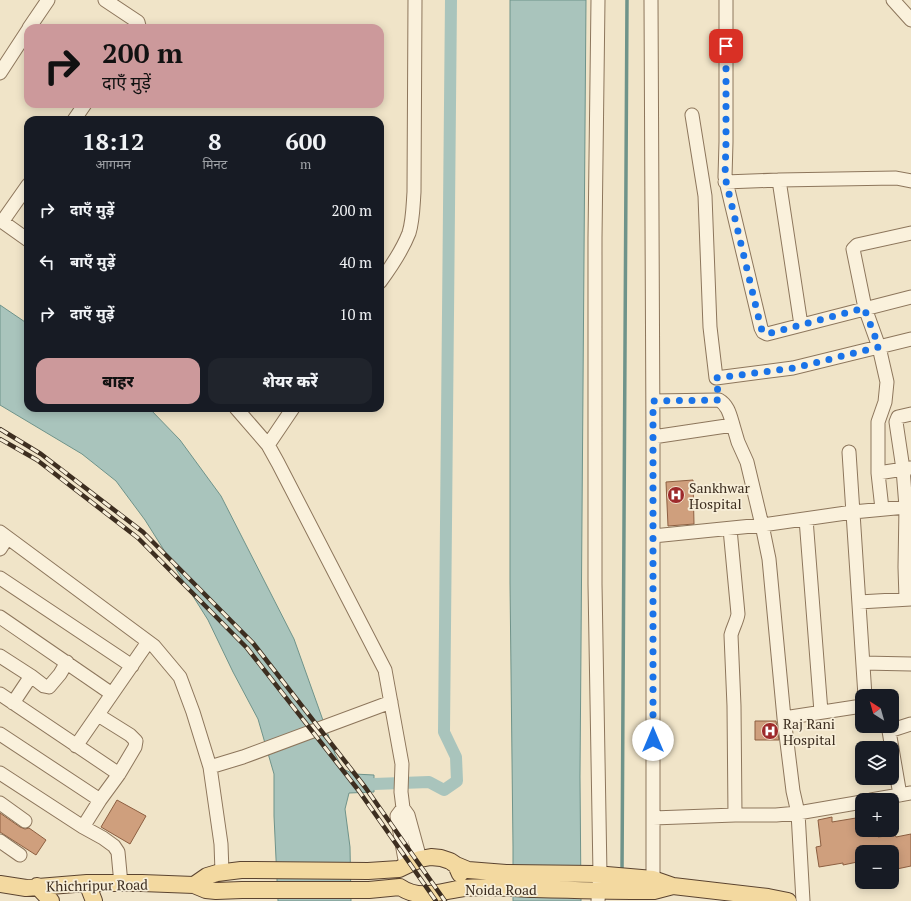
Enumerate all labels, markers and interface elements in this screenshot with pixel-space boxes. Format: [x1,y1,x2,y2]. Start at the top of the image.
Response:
pin [709,29,743,63]
text: 200 m [102,34,183,71]
icon: arrive [715,35,737,57]
icon: right [36,40,88,92]
text: दाएँ मुड़ें [102,70,151,94]
text: 18:12 [82,125,144,157]
text: 8 [208,125,222,157]
text: 600 [285,125,326,157]
text: आगमन [95,155,131,173]
text: मिनट [202,155,227,173]
text: m [300,155,311,173]
icon: right [36,199,58,221]
text: दाएँ मुड़ें [70,199,114,219]
text: 200 m [331,200,372,220]
icon: left [36,251,58,273]
text: बाएँ मुड़ें [70,251,115,271]
text: 40 m [339,252,372,272]
icon: right [36,303,58,325]
text: दाएँ मुड़ें [70,303,114,323]
text: 10 m [339,304,372,324]
button: बाहर [36,358,200,404]
button: शेयर करें [208,358,372,404]
place label: Sankhwar Hospital [689,478,751,513]
hospital icon: Sankhwar Hospital [666,485,686,505]
north arrow [855,689,899,733]
map controls [855,689,899,889]
place label: Raj Rani Hospital [783,714,836,749]
position arrow [632,719,674,761]
hospital icon: Raj Rani Hospital [760,721,780,741]
button: layers [855,741,899,785]
button: + [855,793,899,837]
button: − [855,845,899,889]
street label: Khichripur Road [46,875,148,895]
street label: Noida Road [465,880,537,899]

